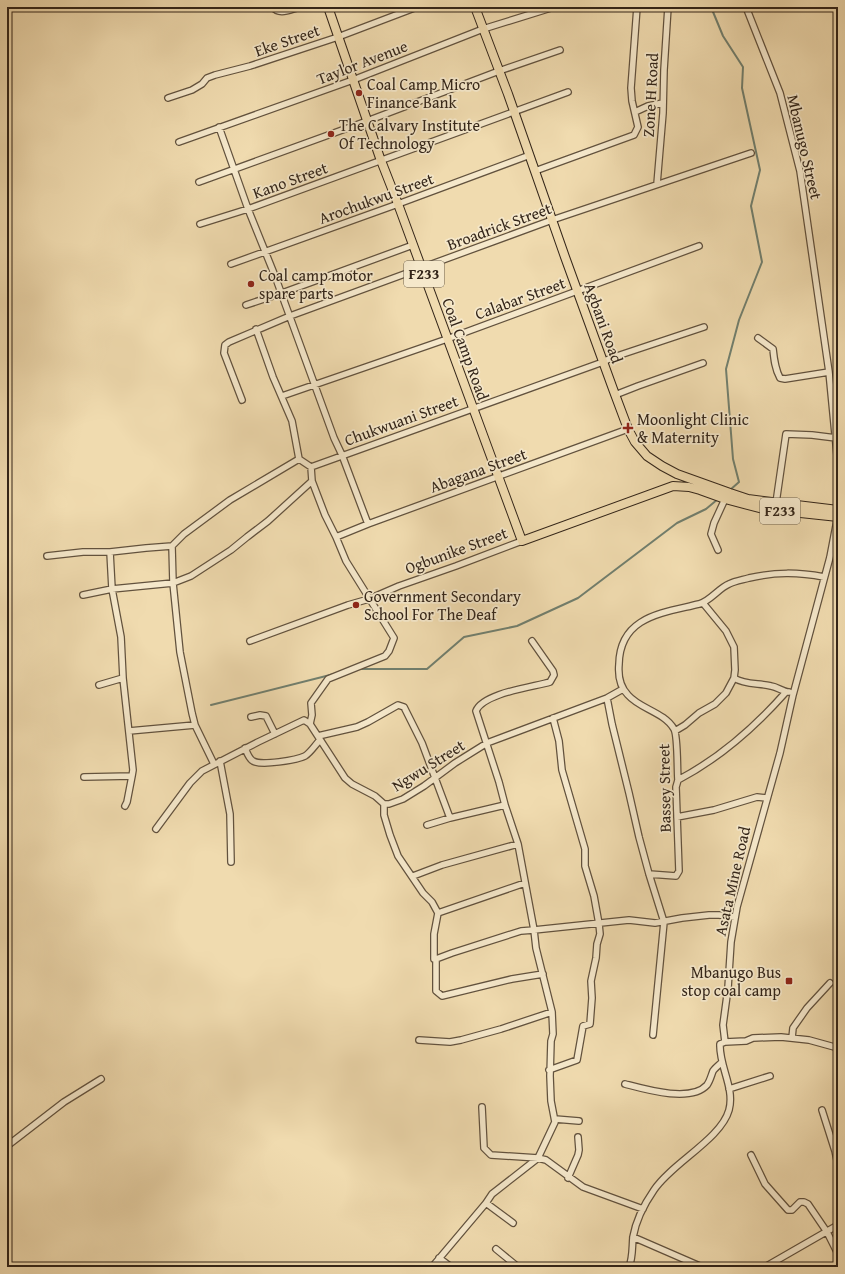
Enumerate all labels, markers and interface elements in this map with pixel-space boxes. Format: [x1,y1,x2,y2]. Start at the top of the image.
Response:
street label: Eke Street [251,18,323,62]
street label: Taylor Avenue [313,34,411,90]
street label: Zone H Road [636,52,664,138]
place label: Coal Camp Micro Finance Bank [367,72,480,114]
marker: Coal Camp Micro Finance Bank [354,88,364,98]
street label: Mbanugo Street [781,92,829,202]
place label: The Calvary Institute Of Technology [339,113,480,155]
marker: The Calvary Institute Of Technology [326,129,336,139]
street label: Kano Street [249,155,331,205]
street label: Arochukwu Street [315,166,437,230]
street label: Broadrick Street [443,196,555,256]
road number: F233 [404,261,444,287]
place label: Coal camp motor spare parts [259,263,373,305]
street label: Calabar Street [471,270,569,325]
marker: Coal camp motor spare parts [246,279,256,289]
street label: Agbani Road [578,279,630,367]
street label: Coal Camp Road [436,294,496,404]
street label: Chukwuani Street [341,388,462,452]
place label: Moonlight Clinic & Maternity [637,407,749,449]
marker: Moonlight Clinic & Maternity [622,422,634,434]
street label: Abagana Street [426,441,530,499]
road number: F233 [760,498,800,524]
street label: Ogbunike Street [401,520,511,580]
place label: Government Secondary School For The Deaf [364,584,521,626]
marker: Government Secondary School For The Deaf [351,600,361,610]
street label: Ngwu Street [387,733,470,797]
street label: Bassey Street [651,743,677,833]
street label: Asata Mine Road [708,824,756,938]
place label: Mbanugo Bus stop coal camp [681,960,781,1002]
marker: Mbanugo Bus stop coal camp [784,976,794,986]

